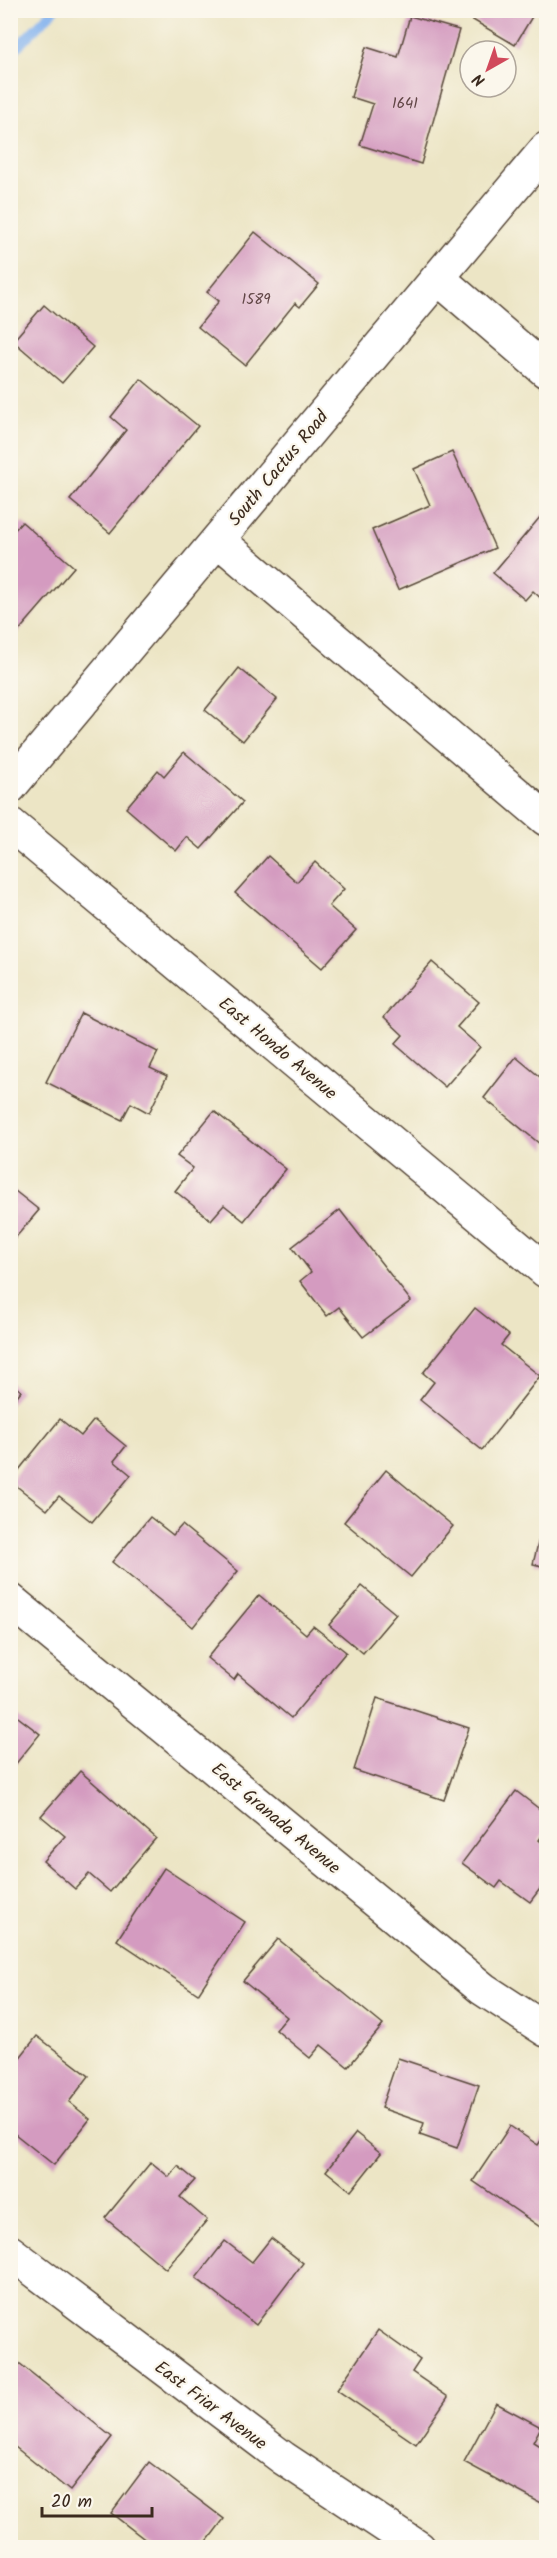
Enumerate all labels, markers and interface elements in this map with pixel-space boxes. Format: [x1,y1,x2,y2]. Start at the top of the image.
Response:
north arrow [458,39,518,99]
text: N [467,67,491,92]
house number: 1641 [392,92,418,116]
house number: 1589 [241,288,271,312]
street label: South Cactus Road [222,404,337,533]
street label: East Hondo Avenue [211,990,343,1108]
street label: East Granada Avenue [204,1756,346,1882]
street label: East Friar Avenue [147,2354,273,2458]
scale bar [42,2480,152,2518]
text: 20 m [51,2488,92,2517]

